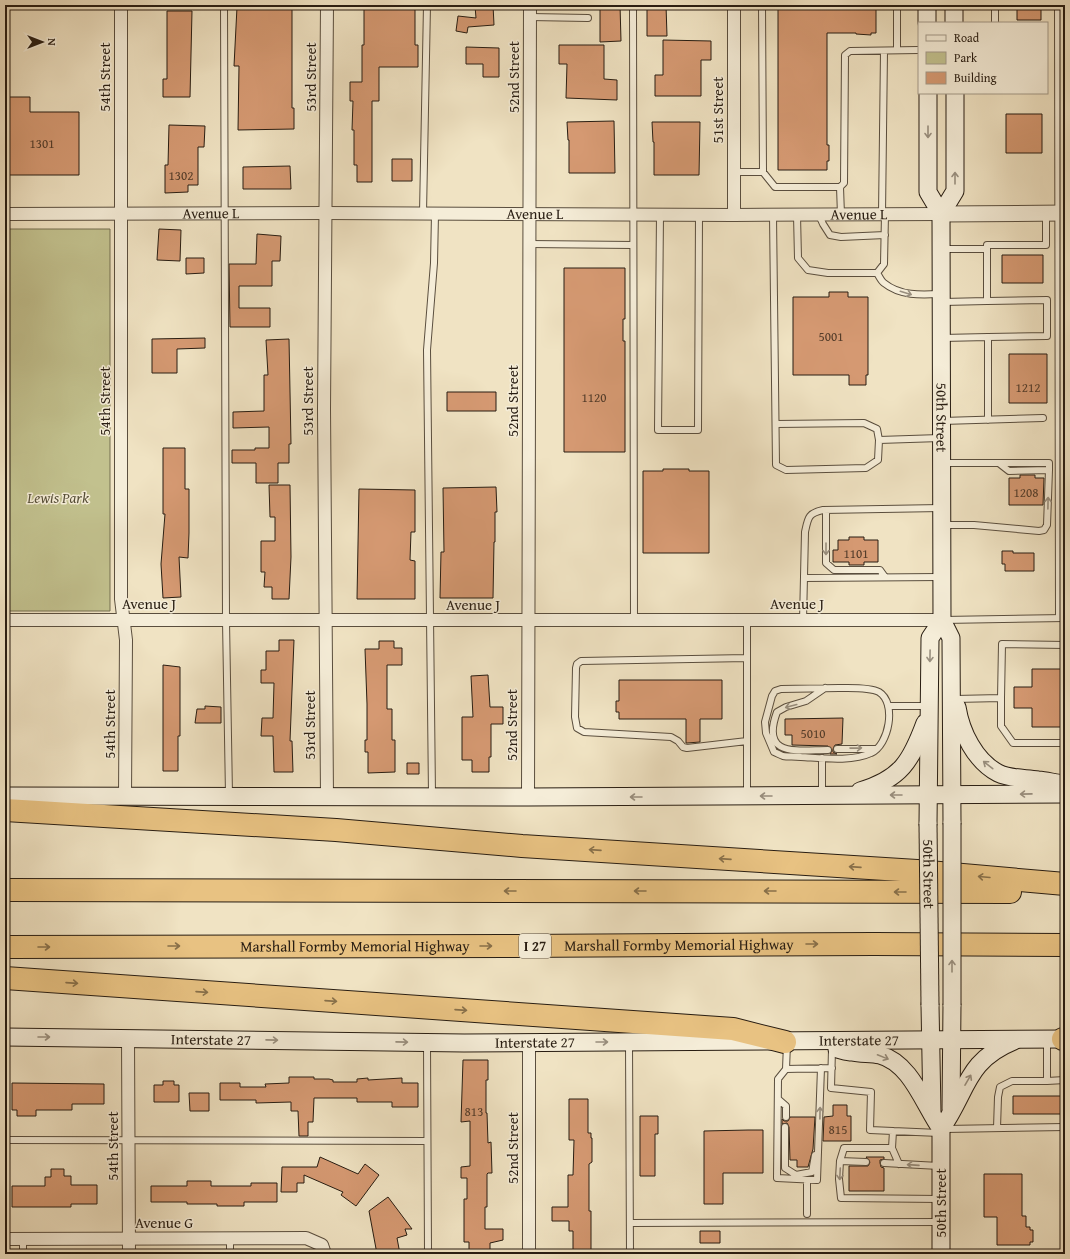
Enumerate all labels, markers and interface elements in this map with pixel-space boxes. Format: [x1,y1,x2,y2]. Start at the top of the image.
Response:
north arrow [22,22,62,62]
legend [918,22,1048,94]
text: Road [954,29,980,46]
text: N [44,38,60,46]
street label: 52nd Street [503,40,524,113]
street label: 53rd Street [300,41,321,112]
street label: 54th Street [94,42,115,112]
text: Park [954,49,978,66]
text: Building [954,69,997,86]
street label: 51st Street [707,76,728,143]
one-way arrow [924,125,932,138]
house number: 1301 [29,134,55,153]
house number: 1302 [168,166,194,185]
one-way arrow [951,172,959,185]
street label: Avenue L [183,202,240,223]
street label: Avenue L [507,203,564,224]
street label: Avenue L [831,203,888,225]
one-way arrow [899,289,911,297]
house number: 5001 [818,327,844,346]
street label: 52nd Street [502,364,523,437]
street label: 53rd Street [297,365,318,436]
street label: 54th Street [94,366,115,436]
house number: 1212 [1015,378,1041,397]
street label: 50th Street [931,383,953,453]
house number: 1120 [581,388,607,407]
house number: 1208 [1013,483,1039,502]
park label: Lewis Park [26,487,89,508]
one-way arrow [1044,497,1052,510]
one-way arrow [822,542,830,555]
house number: 1101 [843,544,869,563]
street label: Avenue J [122,593,176,614]
street label: Avenue J [770,593,824,614]
street label: Avenue J [446,594,500,615]
one-way arrow [926,649,934,662]
street label: 52nd Street [501,688,522,761]
street label: 54th Street [99,689,120,759]
street label: 53rd Street [299,689,320,760]
one-way arrow [785,703,798,710]
house number: 5010 [800,724,826,743]
one-way arrow [849,745,862,752]
one-way arrow [982,761,993,769]
one-way arrow [1020,790,1033,798]
one-way arrow [890,791,903,799]
one-way arrow [760,792,773,800]
one-way arrow [630,793,643,801]
street label: 50th Street [918,839,940,910]
one-way arrow [589,847,602,854]
one-way arrow [719,855,732,862]
one-way arrow [849,864,862,871]
one-way arrow [978,873,991,881]
one-way arrow [504,887,517,895]
one-way arrow [634,887,647,895]
one-way arrow [764,887,777,895]
one-way arrow [894,888,907,895]
street label: Marshall Formby Memorial Highway [564,933,794,956]
road number: I 27 [519,934,551,958]
street label: Marshall Formby Memorial Highway [240,935,470,957]
one-way arrow [805,940,818,948]
one-way arrow [167,942,180,950]
one-way arrow [479,942,492,950]
one-way arrow [37,943,50,951]
one-way arrow [948,960,956,973]
one-way arrow [65,980,78,987]
one-way arrow [195,989,208,996]
one-way arrow [324,997,337,1005]
one-way arrow [454,1007,467,1014]
street label: Interstate 27 [171,1028,251,1050]
street label: Interstate 27 [819,1029,899,1051]
street label: Interstate 27 [495,1031,575,1053]
one-way arrow [37,1033,50,1041]
one-way arrow [265,1036,278,1044]
one-way arrow [395,1038,408,1046]
one-way arrow [595,1038,608,1046]
one-way arrow [877,1054,889,1062]
one-way arrow [964,1074,972,1086]
house number: 813 [465,1102,483,1121]
one-way arrow [816,1107,824,1120]
street label: 54th Street [102,1111,123,1181]
street label: 52nd Street [502,1111,523,1184]
house number: 815 [829,1120,847,1139]
one-way arrow [907,1161,920,1168]
one-way arrow [836,1167,843,1180]
street label: 50th Street [930,1168,951,1238]
street label: Avenue G [135,1212,193,1233]

